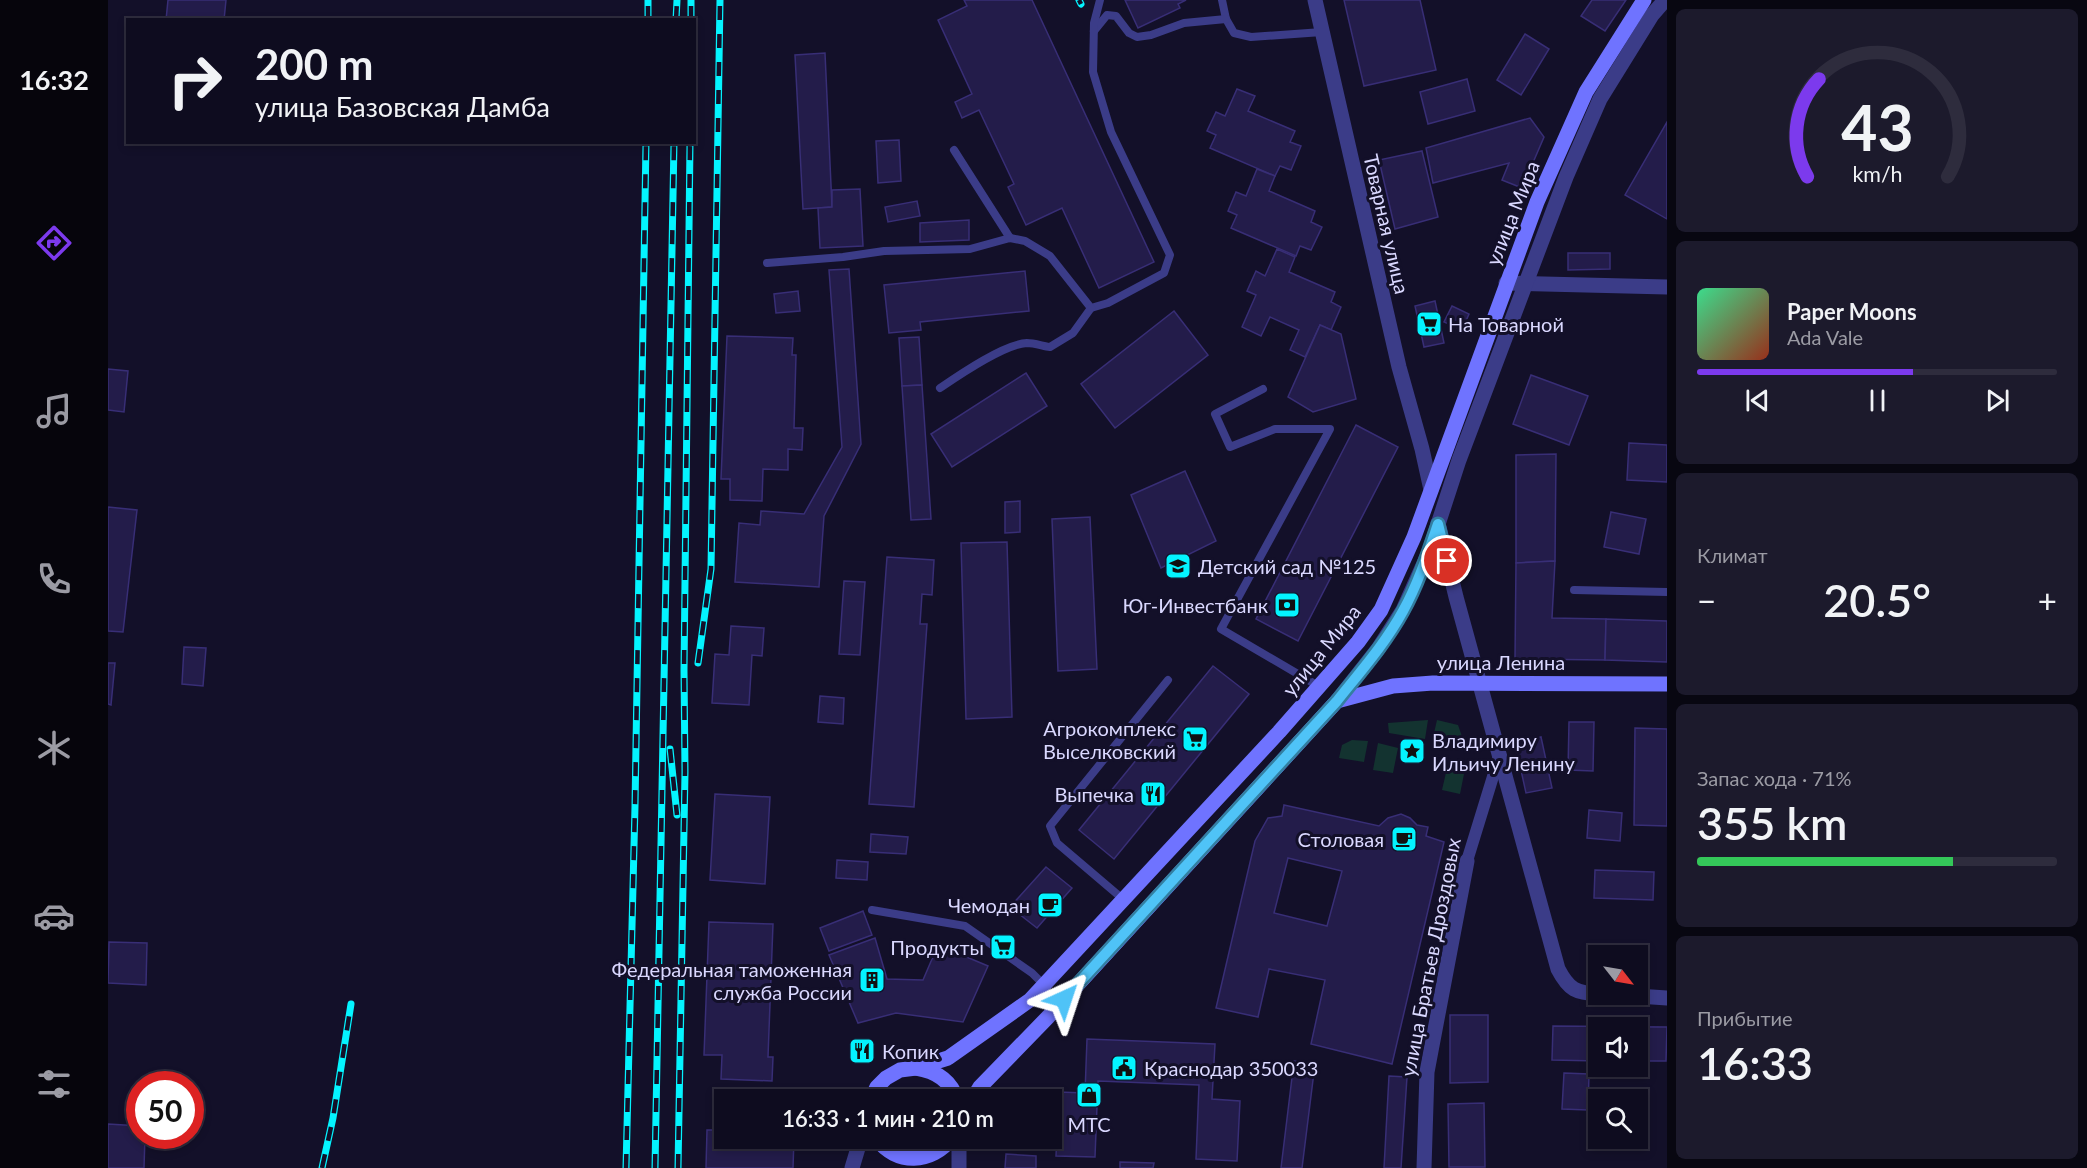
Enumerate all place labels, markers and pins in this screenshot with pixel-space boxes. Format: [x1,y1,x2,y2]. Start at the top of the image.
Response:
supermarket icon: На Товарной [1414,309,1444,339]
place label: На Товарной [1448,312,1564,336]
pin [1421,535,1472,586]
school or university icon: Детский сад №125 [1163,551,1193,581]
place label: Детский сад №125 [1198,554,1376,578]
bank icon: Юг-Инвестбанк [1272,590,1302,620]
place label: Юг-Инвестбанк [1122,593,1269,617]
place label: Агрокомплекс Выселковский [1043,716,1176,763]
supermarket icon: Агрокомплекс Выселковский [1180,724,1210,754]
place label: Владимиру Ильичу Ленину [1432,728,1575,775]
place icon: Владимиру Ильичу Ленину [1397,736,1427,766]
restaurant icon: Выпечка [1138,779,1168,809]
place label: Выпечка [1054,782,1134,806]
cafe icon: Столовая [1389,824,1419,854]
place label: Столовая [1298,827,1384,851]
cafe icon: Чемодан [1035,890,1065,920]
place label: Чемодан [948,893,1030,917]
supermarket icon: Продукты [988,932,1018,962]
place label: Продукты [890,935,984,959]
place label: Федеральная таможенная служба России [611,957,852,1004]
building icon: Федеральная таможенная служба России [857,965,887,995]
restaurant icon: Копик [847,1036,877,1066]
place label: Копик [882,1039,940,1063]
public building icon: Краснодар 350033 [1109,1053,1139,1083]
place label: Краснодар 350033 [1144,1056,1318,1080]
shop icon: МТС [1074,1080,1104,1110]
place label: МТС [1067,1112,1111,1136]

